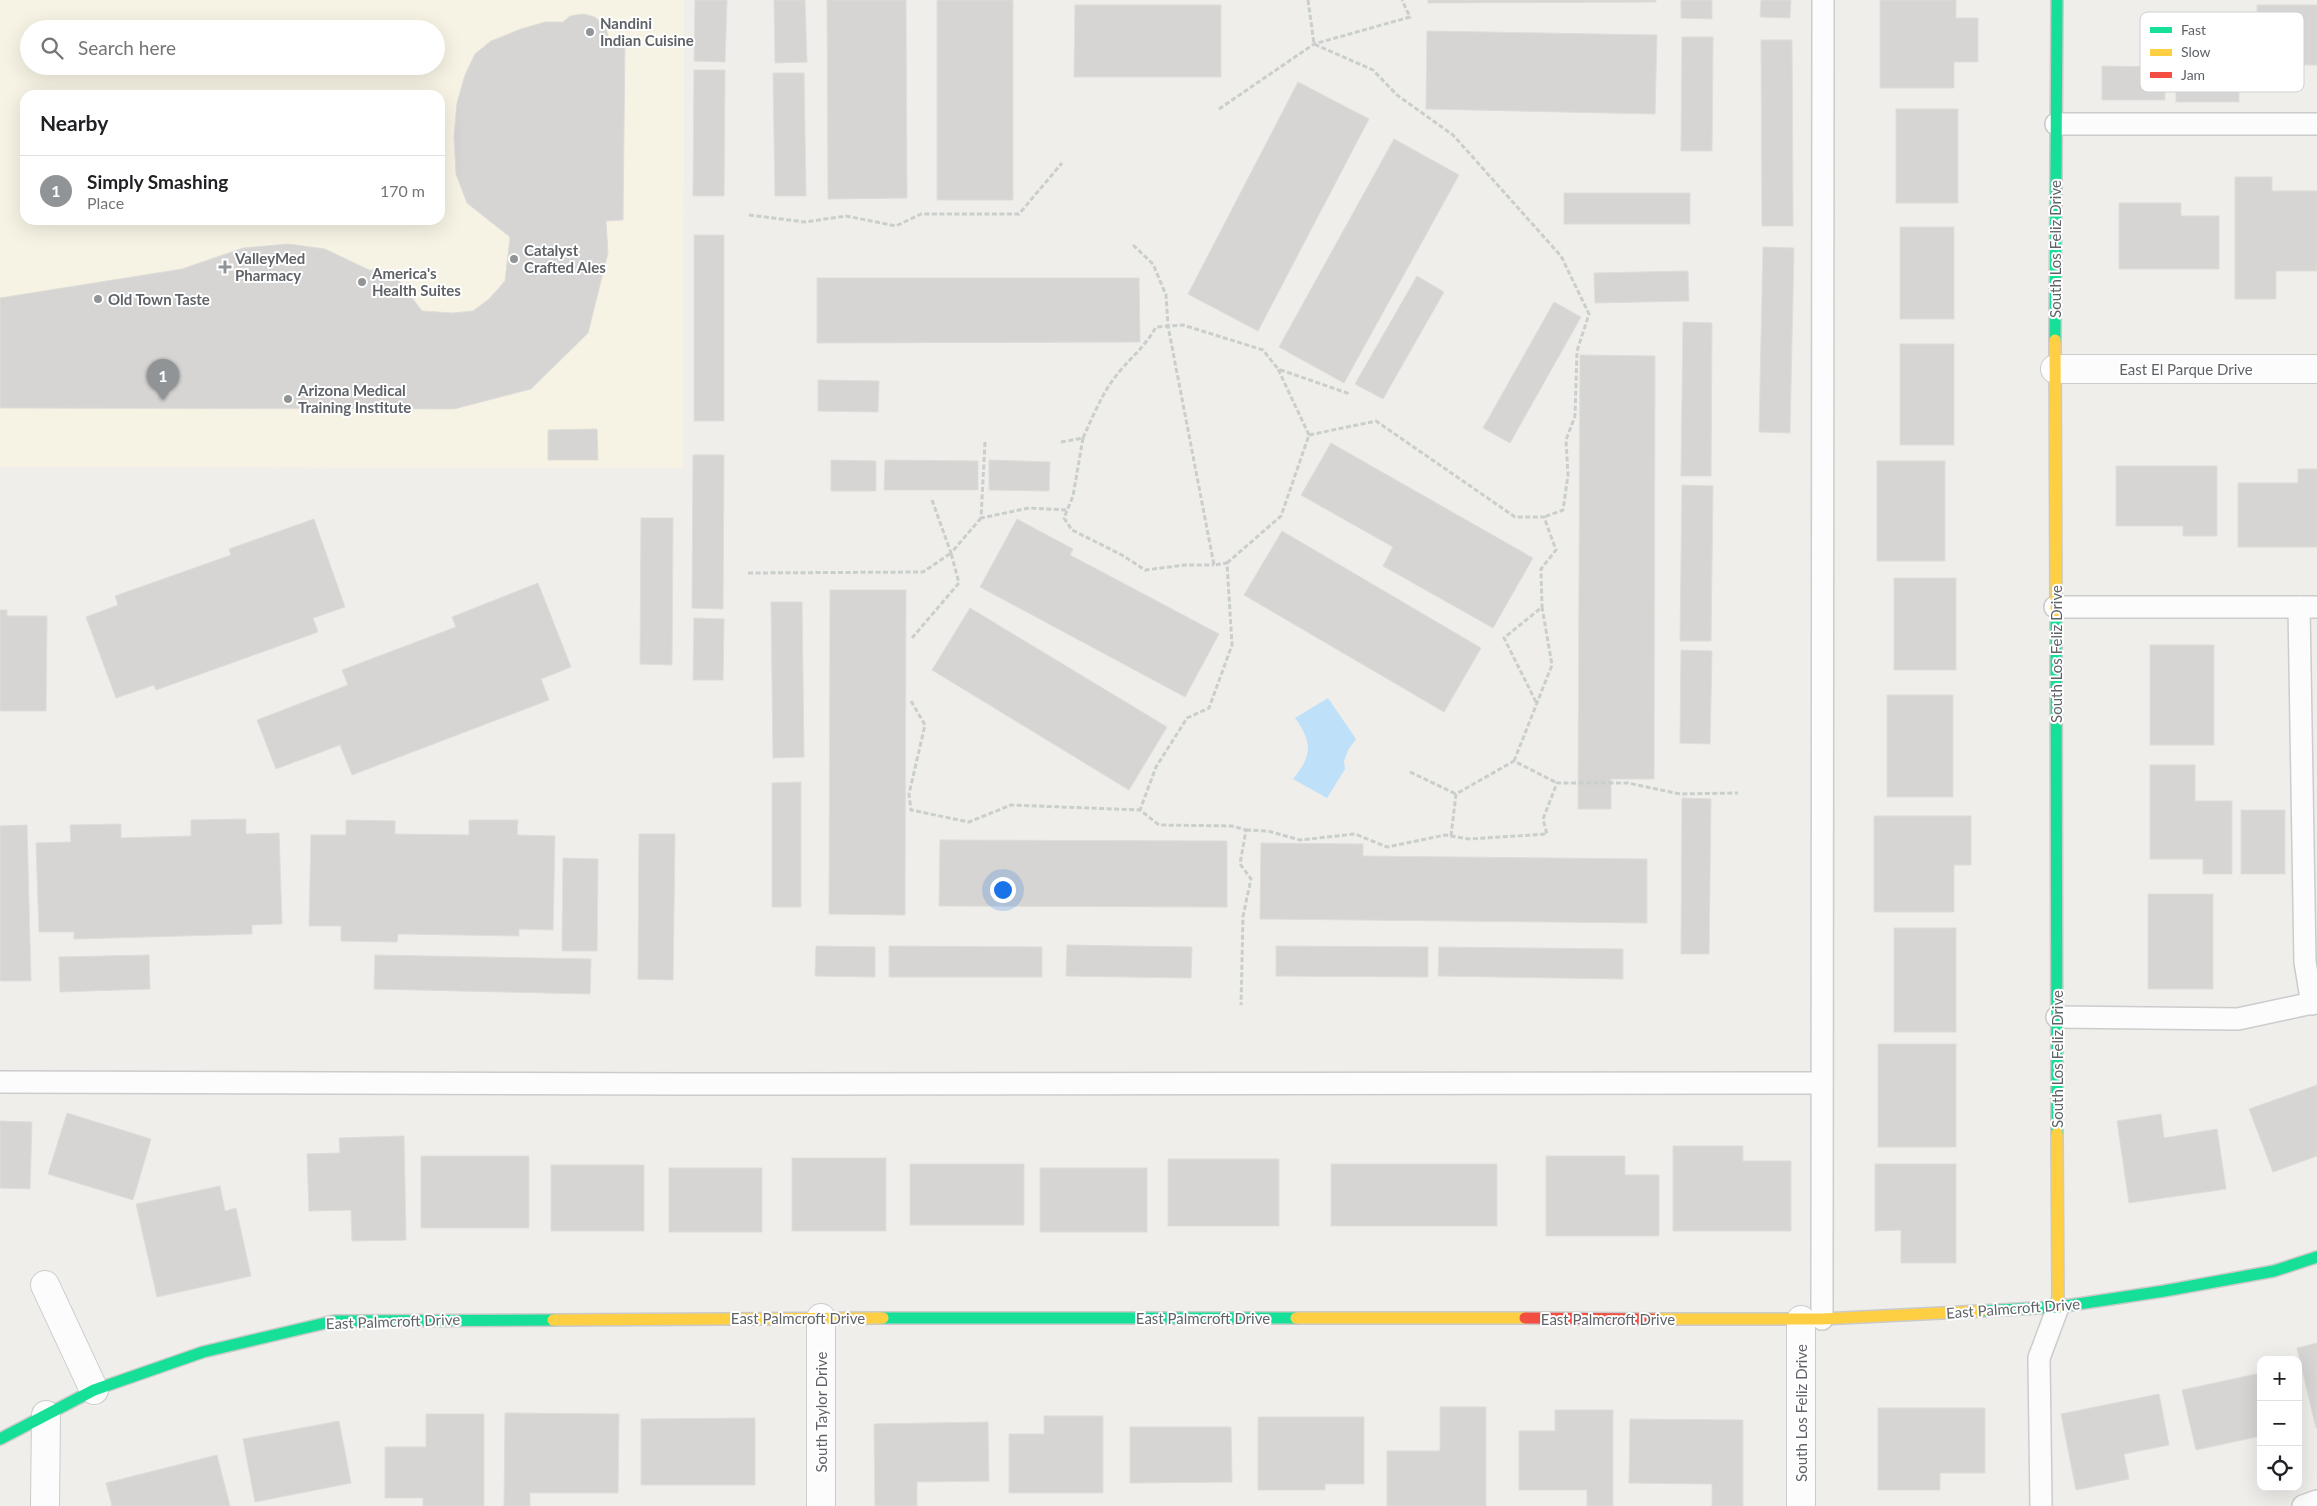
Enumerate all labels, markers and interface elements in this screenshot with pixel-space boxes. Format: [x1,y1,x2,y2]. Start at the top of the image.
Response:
legend [2140,12,2304,92]
place label: Nandini Indian Cuisine [600,14,694,49]
search box [20,20,445,75]
text: Fast [2181,21,2206,38]
marker: Nandini Indian Cuisine [584,26,596,38]
icon: search [38,34,66,62]
text: Search here [78,36,176,59]
text: Slow [2181,43,2211,60]
text: Jam [2181,66,2205,83]
text: Nearby [40,110,108,135]
text: Simply Smashing [87,170,228,193]
street label: South Los Feliz Drive [2046,180,2064,318]
text: 1 [51,181,61,200]
text: 170 m [380,181,425,200]
text: Place [87,193,124,212]
place label: Catalyst Crafted Ales [524,241,606,276]
place label: ValleyMed Pharmacy [234,249,305,284]
marker: Catalyst Crafted Ales [508,253,520,265]
marker: ValleyMed Pharmacy [219,261,231,273]
place label: America's Health Suites [371,264,461,299]
marker: America's Health Suites [356,276,368,288]
place label: Old Town Taste [108,290,210,308]
marker: Old Town Taste [92,293,104,305]
pin: 1 [147,359,179,400]
street label: East El Parque Drive [2119,360,2253,378]
place label: Arizona Medical Training Institute [297,381,411,416]
marker: Arizona Medical Training Institute [282,393,294,405]
street label: South Los Feliz Drive [2047,585,2065,723]
your location [990,877,1016,903]
street label: South Los Feliz Drive [2048,990,2066,1128]
street label: East Palmcroft Drive [1945,1294,2081,1322]
street label: East Palmcroft Drive [731,1309,865,1327]
street label: East Palmcroft Drive [1136,1309,1270,1327]
street label: East Palmcroft Drive [326,1310,461,1332]
street label: East Palmcroft Drive [1541,1310,1675,1328]
street label: South Los Feliz Drive [1792,1344,1810,1482]
street label: South Taylor Drive [812,1351,830,1473]
map controls [2257,1356,2302,1491]
button: + [2257,1356,2302,1401]
button: − [2257,1401,2302,1446]
button: locate [2257,1446,2302,1491]

